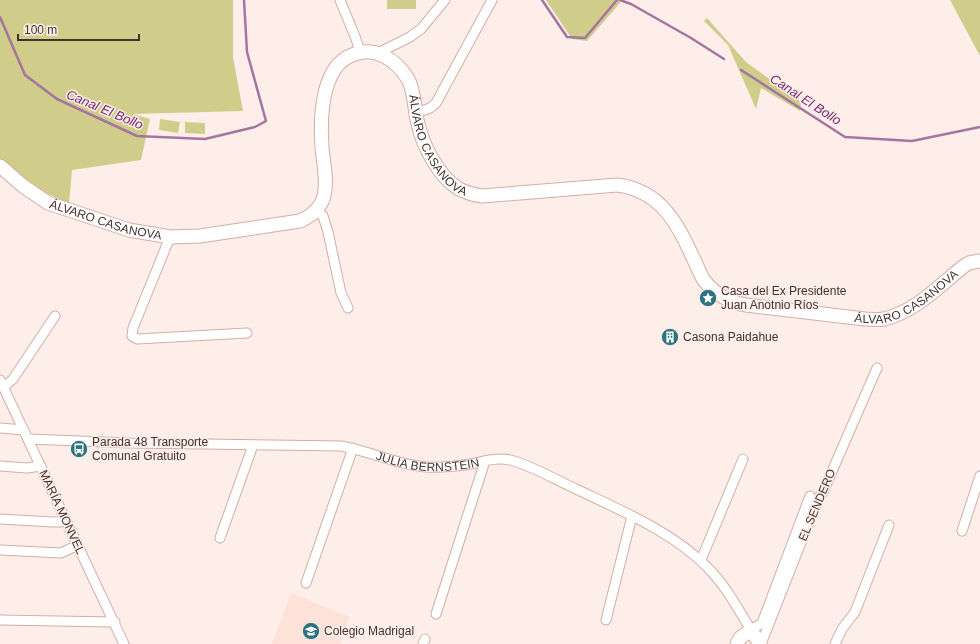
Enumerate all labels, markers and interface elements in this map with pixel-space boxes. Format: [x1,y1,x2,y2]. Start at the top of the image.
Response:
scale bar [18,16,139,42]
text: 100 m [24,23,57,37]
water label: Canal El Bollo [767,71,844,128]
water label: Canal El Bollo [64,87,145,132]
street label: ÁLVARO CASANOVA [406,93,469,199]
street label: ÁLVARO CASANOVA [48,196,163,242]
street label: ÁLVARO CASANOVA [854,267,961,327]
place label: Casa del Ex Presidente Juan Anotnio Ríos [721,284,847,312]
place icon: Casa del Ex Presidente Juan Anotnio Ríos [698,288,718,308]
building icon: Casona Paidahue [660,327,680,347]
place label: Casona Paidahue [683,330,779,344]
place label: Parada 48 Transporte Comunal Gratuito [92,435,208,463]
bus stop icon: Parada 48 Transporte Comunal Gratuito [69,439,89,459]
street label: JULIA BERNSTEIN [374,449,481,474]
street label: MARÍA MONVEL [36,467,89,557]
street label: EL SENDERO [796,467,838,543]
school or university icon: Colegio Madrigal [301,621,321,641]
place label: Colegio Madrigal [324,624,414,638]

